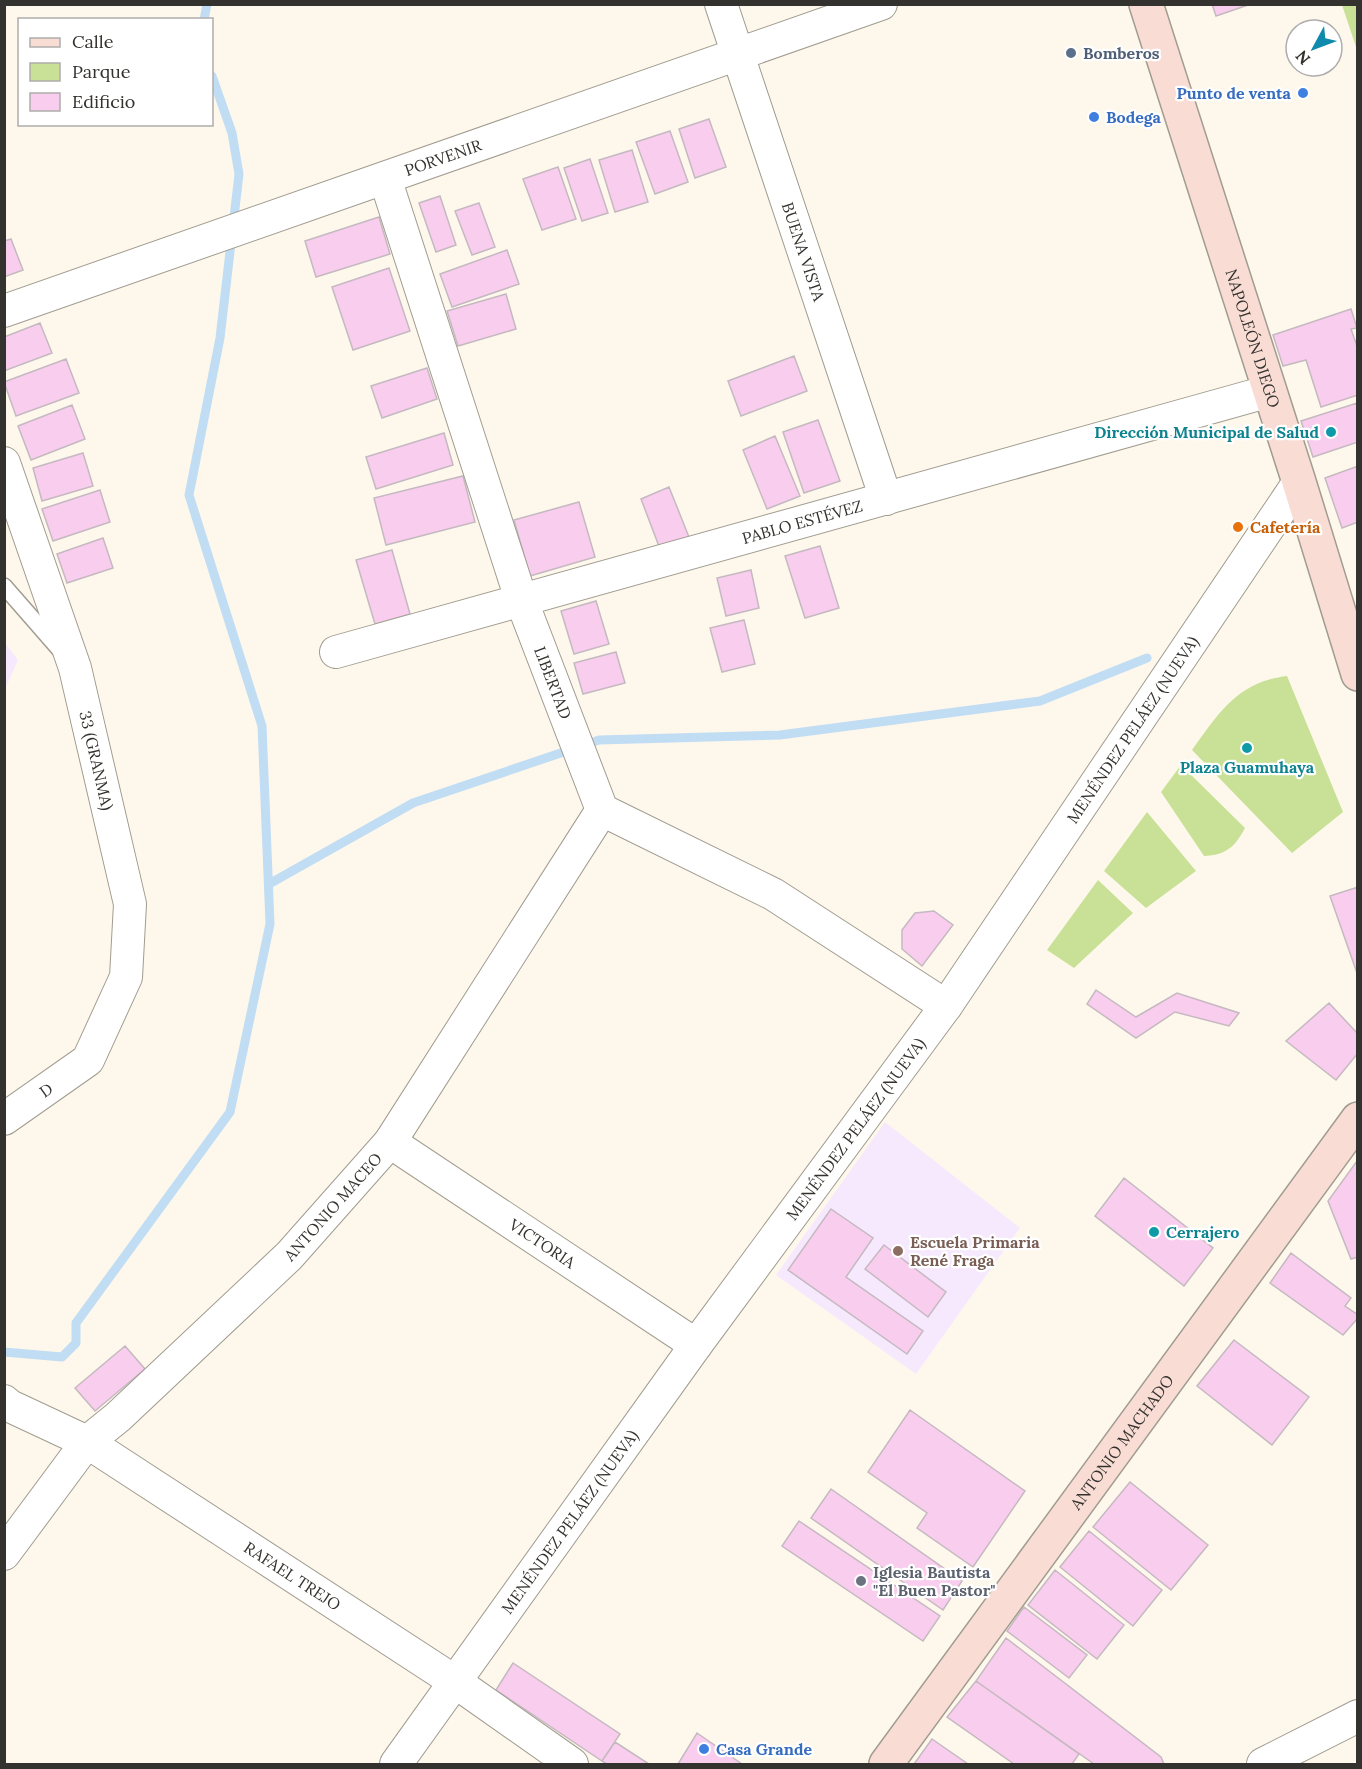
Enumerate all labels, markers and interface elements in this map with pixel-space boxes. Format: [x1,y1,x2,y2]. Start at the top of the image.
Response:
legend [18,18,213,126]
north arrow [1284,18,1344,78]
text: Calle [72,30,114,53]
place label: Bomberos [1083,43,1160,63]
marker: Bomberos [1064,46,1078,60]
text: N [1291,47,1314,69]
text: Parque [72,60,131,83]
place label: Punto de venta [1176,83,1292,103]
marker: Punto de venta [1296,86,1310,100]
text: Edificio [72,90,135,113]
place label: Bodega [1106,107,1162,127]
marker: Bodega [1087,110,1101,124]
street label: PORVENIR [402,134,485,180]
street label: BUENA VISTA [778,200,830,305]
street label: NAPOLEÓN DIEGO [1221,266,1285,410]
place label: Dirección Municipal de Salud [1094,422,1319,442]
marker: Dirección Municipal de Salud [1324,425,1338,439]
street label: PABLO ESTÉVEZ [740,495,865,548]
place label: Cafetería [1250,517,1321,537]
marker: Cafetería [1231,520,1245,534]
street label: MENÉNDEZ PELÁEZ (NUEVA) [1062,632,1203,827]
street label: LIBERTAD [530,643,576,722]
street label: 33 (GRANMA) [75,709,118,813]
marker: Plaza Guamuhaya [1240,741,1254,755]
place label: Plaza Guamuhaya [1180,757,1315,777]
street label: MENÉNDEZ PELÁEZ (NUEVA) [782,1034,930,1224]
street label: D [35,1078,57,1102]
street label: ANTONIO MACEO [279,1148,386,1266]
street label: VICTORIA [505,1214,580,1273]
place label: Cerrajero [1166,1222,1239,1242]
marker: Cerrajero [1147,1225,1161,1239]
place label: Escuela Primaria René Fraga [910,1232,1040,1270]
marker: Escuela Primaria René Fraga [891,1244,905,1258]
street label: ANTONIO MACHADO [1065,1371,1178,1514]
street label: MENÉNDEZ PELÁEZ (NUEVA) [497,1426,643,1618]
street label: RAFAEL TREJO [240,1537,345,1615]
place label: Iglesia Bautista "El Buen Pastor" [873,1562,996,1600]
marker: Iglesia Bautista "El Buen Pastor" [854,1574,868,1588]
place label: Casa Grande [716,1739,812,1759]
marker: Casa Grande [697,1742,711,1756]

